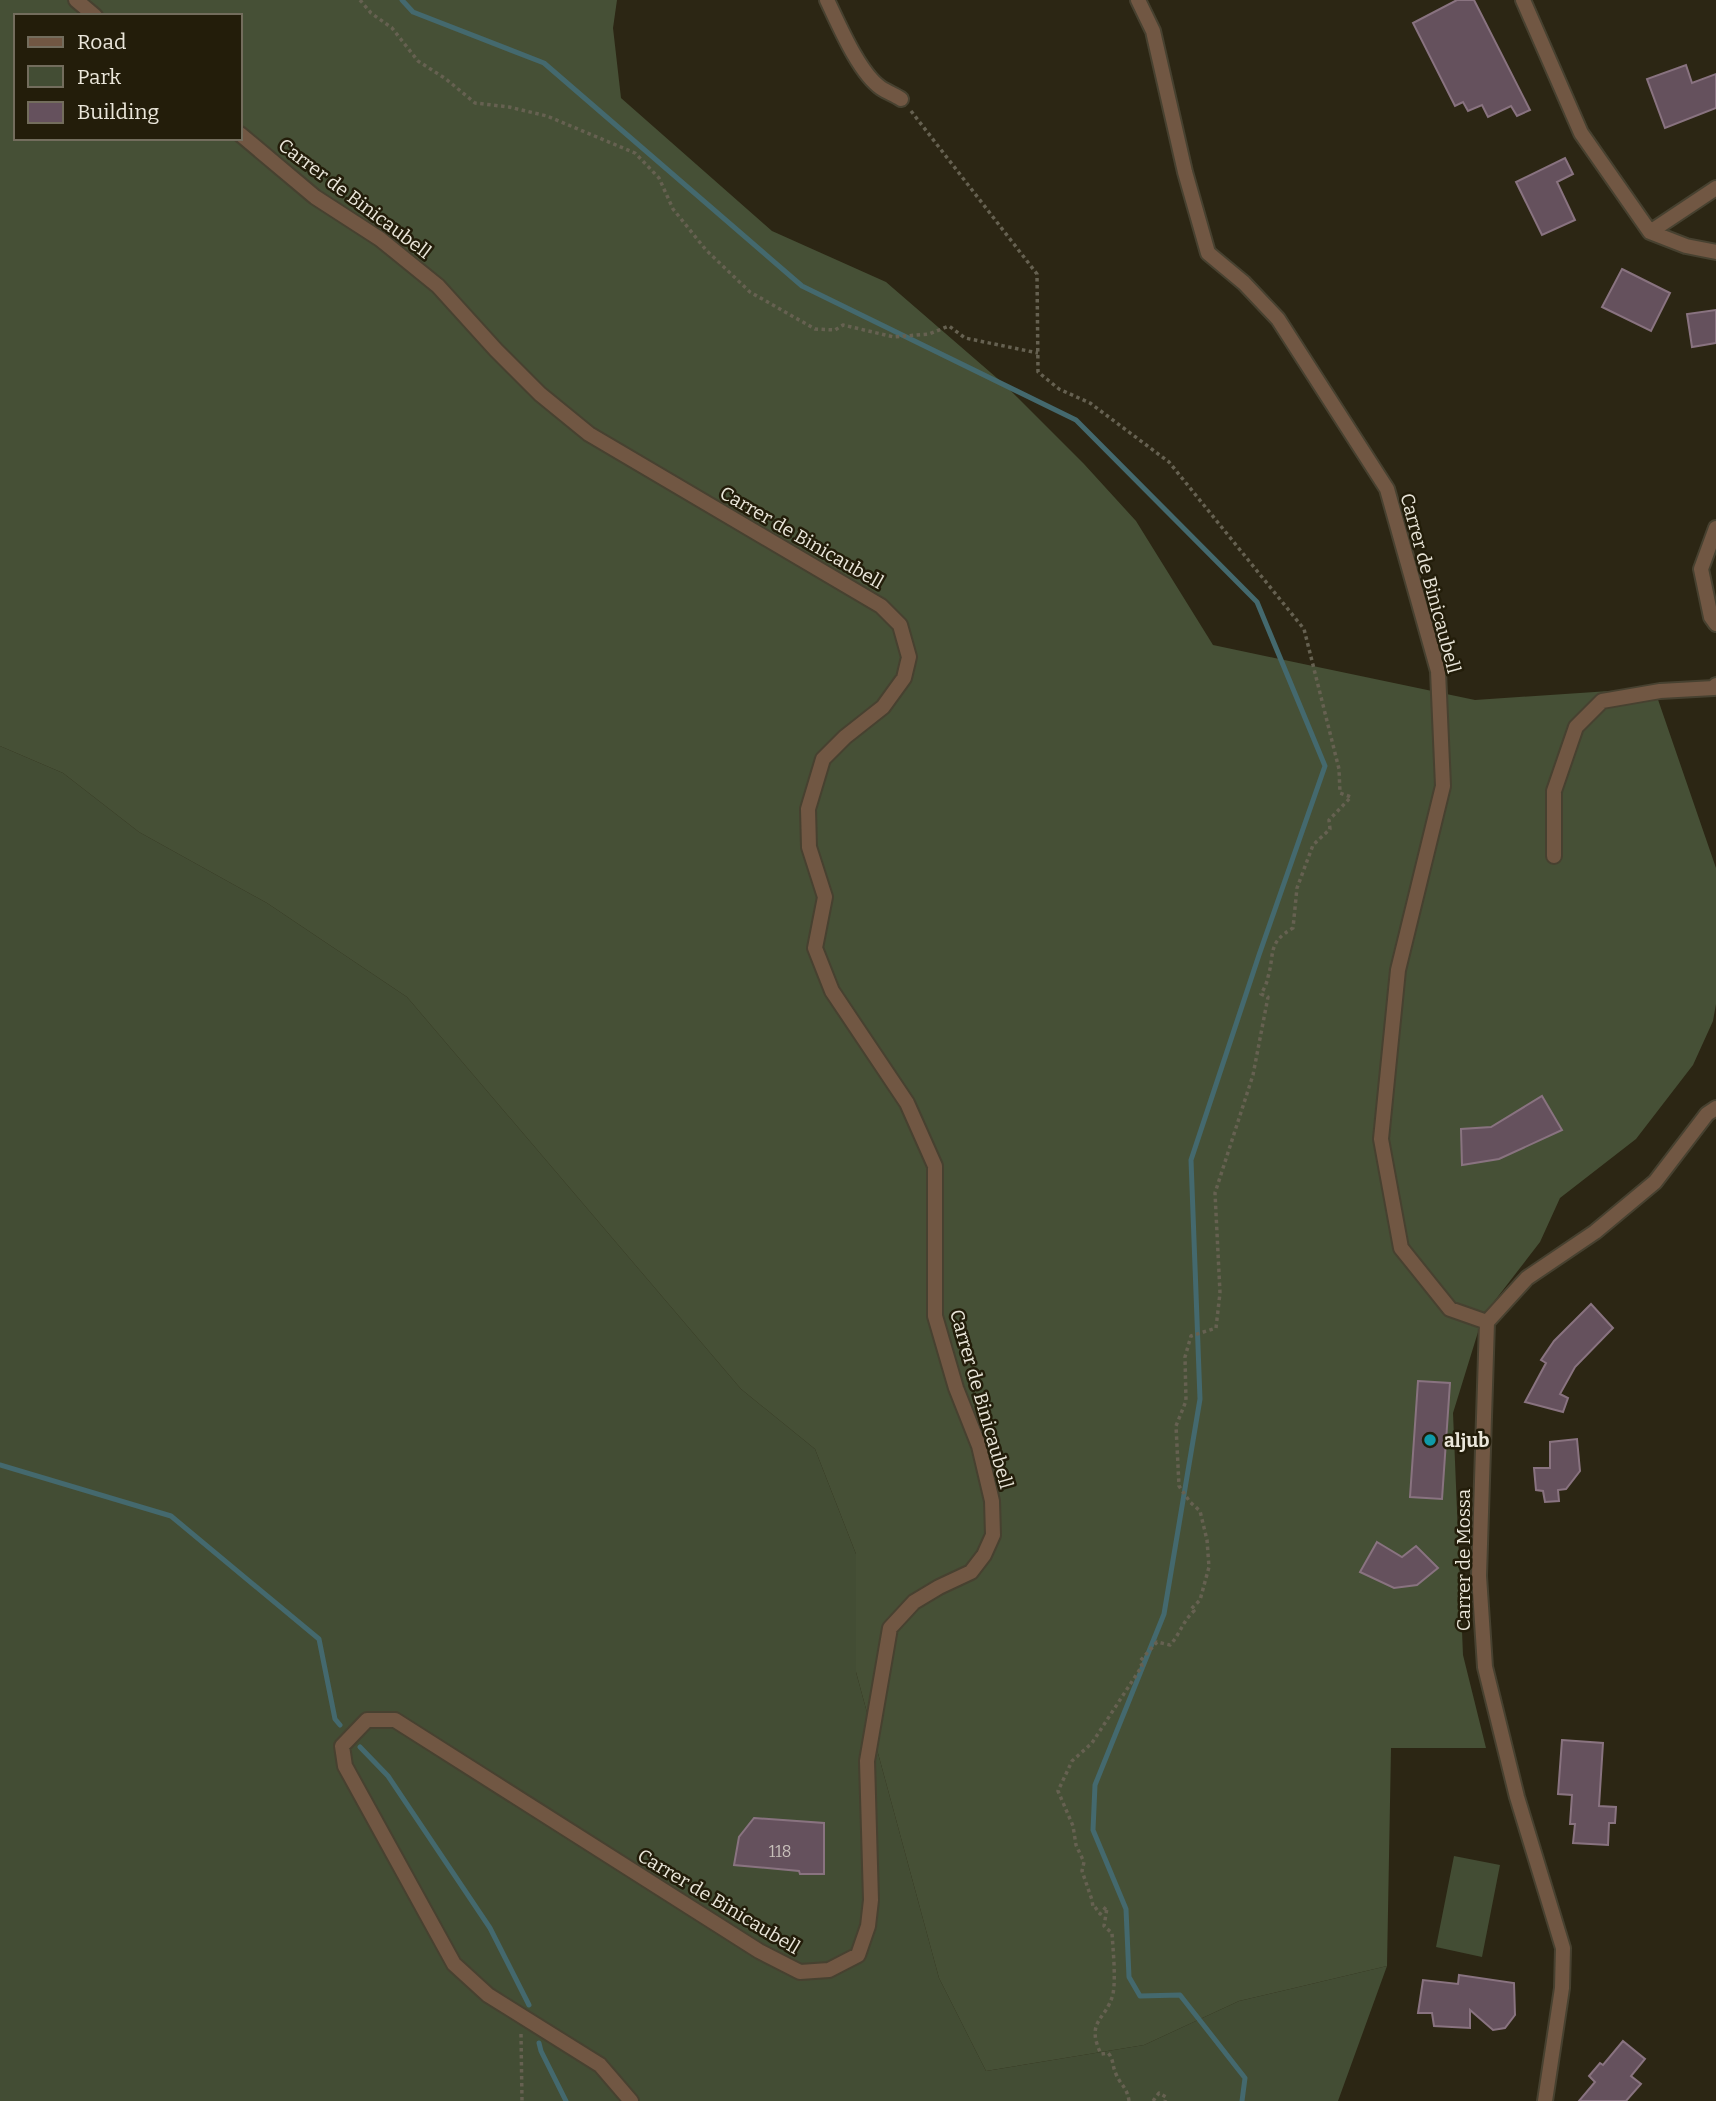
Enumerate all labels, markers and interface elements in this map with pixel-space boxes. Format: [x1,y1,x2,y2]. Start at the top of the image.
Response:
legend [14,14,242,140]
text: Road [77,29,126,55]
text: Park [77,64,121,90]
text: Building [77,99,160,125]
street label: Carrer de Binicaubell [274,133,436,263]
street label: Carrer de Binicaubell [716,481,888,594]
street label: Carrer de Binicaubell [1395,491,1466,676]
street label: Carrer de Binicaubell [945,1307,1018,1491]
place label: aljub [1444,1429,1489,1452]
marker: aljub [1422,1432,1438,1448]
street label: Carrer de Mossa [1452,1488,1475,1631]
house number: 118 [769,1842,791,1861]
street label: Carrer de Binicaubell [633,1844,804,1959]

